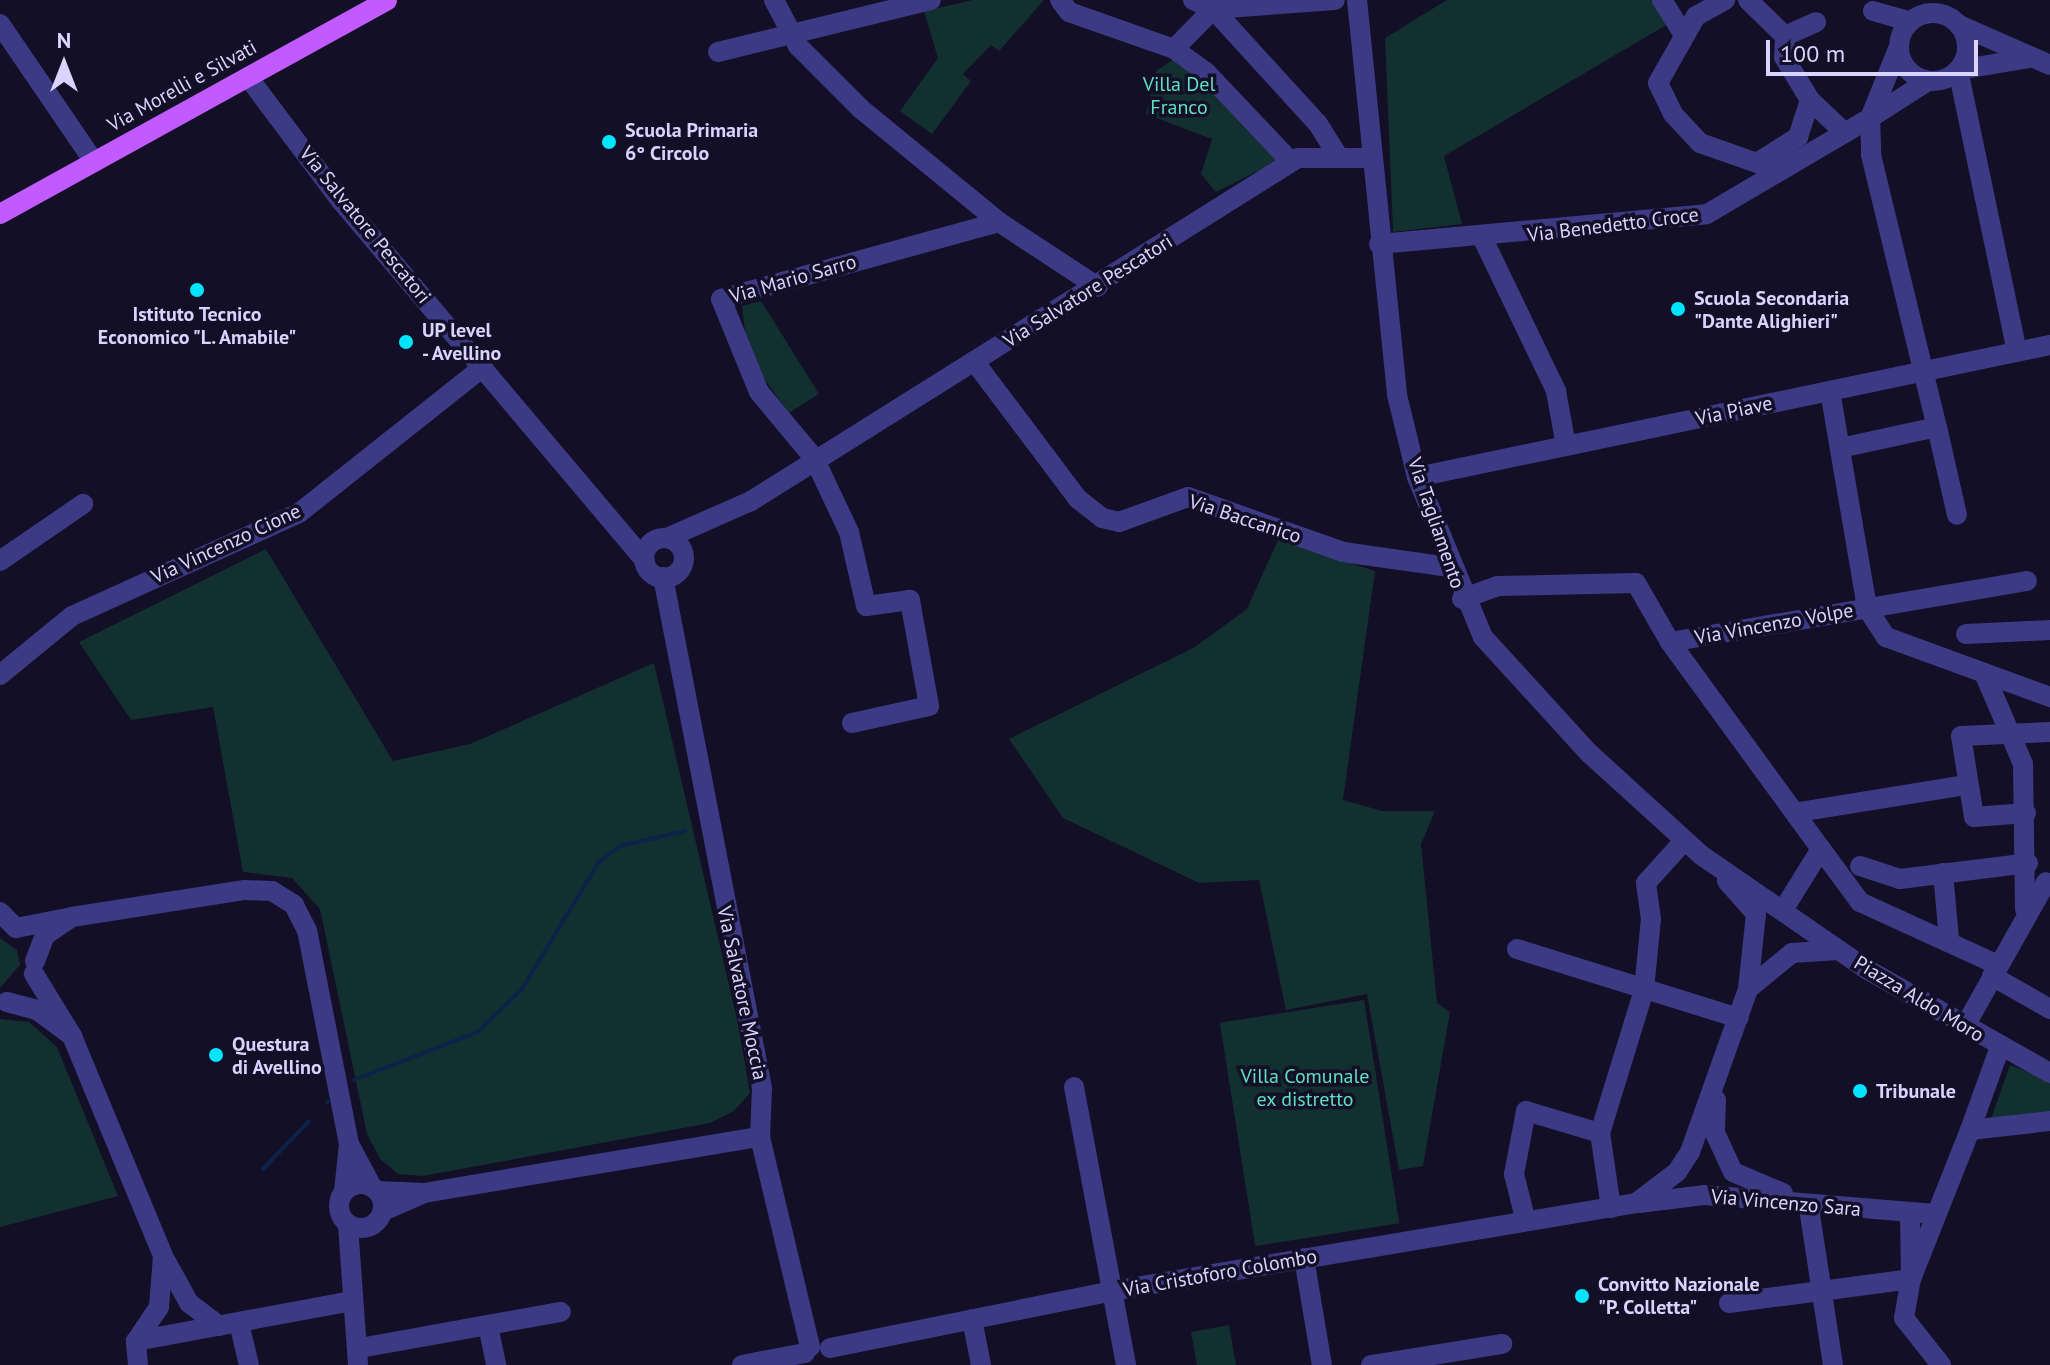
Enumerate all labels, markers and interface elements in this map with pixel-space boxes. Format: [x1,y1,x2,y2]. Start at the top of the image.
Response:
north arrow [24,24,104,104]
scale bar [1770,24,1982,74]
text: N [57,26,71,54]
street label: Via Morelli e Silvati [103,35,261,137]
text: 100 m [1780,38,1845,69]
park label: Villa Del Franco [1143,72,1215,119]
place label: Scuola Primaria 6° Circolo [625,118,758,165]
marker: Scuola Primaria 6° Circolo [600,133,618,151]
street label: Via Salvatore Pescatori [294,142,436,308]
street label: Via Benedetto Croce [1526,203,1700,247]
street label: Via Salvatore Pescatori [999,229,1177,353]
street label: Via Mario Sarro [727,249,859,309]
marker: Istituto Tecnico Economico "L. Amabile" [188,281,206,299]
place label: Scuola Secondaria "Dante Alighieri" [1694,286,1849,333]
marker: Scuola Secondaria "Dante Alighieri" [1669,300,1687,318]
place label: Istituto Tecnico Economico "L. Amabile" [96,302,298,349]
place label: UP level - Avellino [422,318,504,365]
marker: UP level - Avellino [397,333,415,351]
street label: Via Piave [1693,391,1775,431]
street label: Via Tagliamento [1402,454,1470,592]
street label: Via Baccanico [1186,490,1304,548]
street label: Via Vincenzo Cione [147,499,305,589]
street label: Via Vincenzo Volpe [1692,598,1856,650]
street label: Via Salvatore Moccia [712,904,772,1082]
street label: Piazza Aldo Moro [1849,951,1989,1047]
place label: Questura di Avellino [232,1032,323,1079]
marker: Questura di Avellino [207,1046,225,1064]
park label: Villa Comunale ex distretto [1241,1064,1369,1111]
place label: Tribunale [1876,1079,1956,1103]
marker: Tribunale [1851,1082,1869,1100]
street label: Via Vincenzo Sara [1710,1184,1862,1222]
street label: Via Cristoforo Colombo [1121,1244,1319,1302]
place label: Convitto Nazionale "P. Colletta" [1598,1272,1760,1319]
marker: Convitto Nazionale "P. Colletta" [1573,1287,1591,1305]

